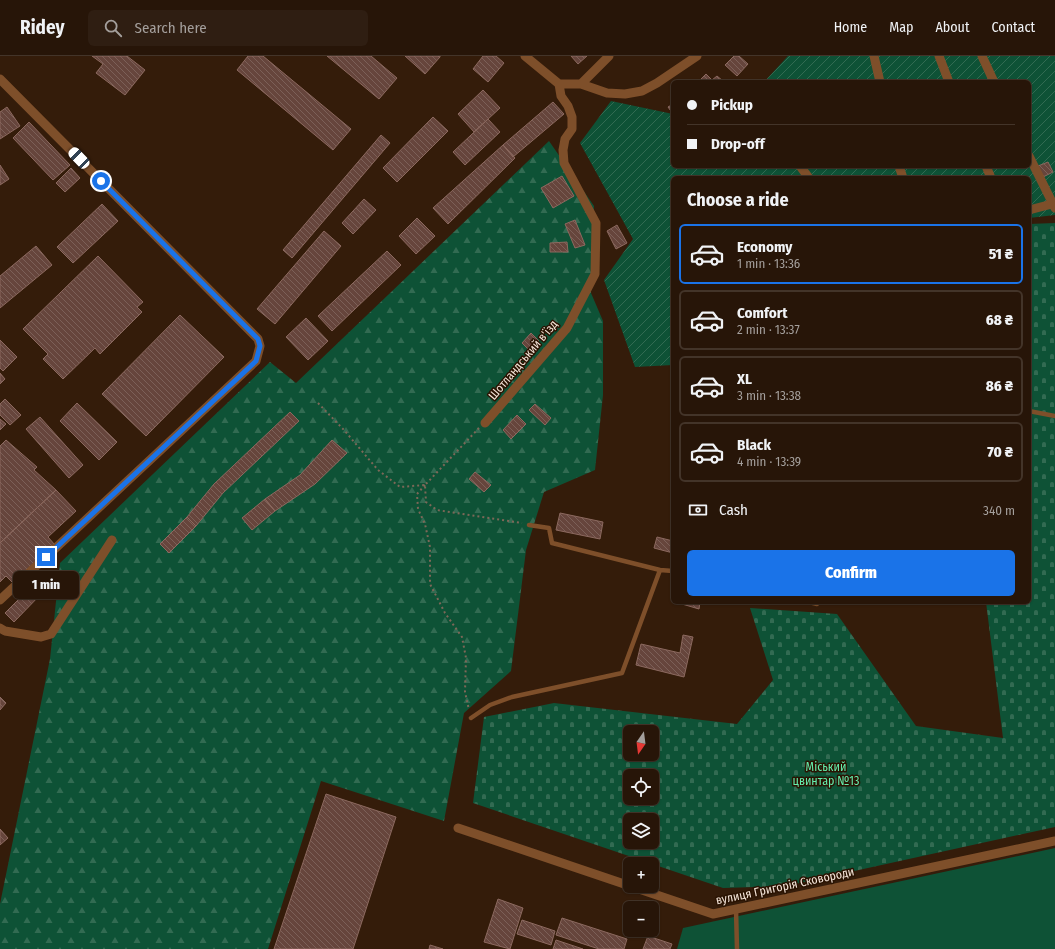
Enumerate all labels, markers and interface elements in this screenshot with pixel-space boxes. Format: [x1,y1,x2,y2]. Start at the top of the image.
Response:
search box [88,10,368,46]
text: Ridey [20,16,64,39]
icon: search [102,17,124,39]
text: Search here [134,19,207,37]
text: Home [834,19,867,36]
text: Map [889,19,913,36]
text: About [935,19,970,36]
text: Contact [992,19,1035,36]
text: Pickup [711,96,753,114]
text: Drop-off [711,135,765,153]
car [66,145,92,171]
route start [92,172,110,190]
text: Choose a ride [687,189,789,211]
icon: car [689,236,725,272]
text: Economy [737,238,792,256]
text: 51 ₴ [989,245,1013,263]
text: 1 min · 13:36 [737,256,800,271]
icon: car [689,302,725,338]
text: Comfort [737,304,788,322]
text: 68 ₴ [986,311,1013,329]
street label: Шотландський в'їзд [486,317,560,403]
text: 2 min · 13:37 [737,322,800,337]
icon: car [689,368,725,404]
text: XL [737,370,752,388]
text: 86 ₴ [986,377,1013,395]
text: 3 min · 13:38 [737,388,801,403]
icon: car [689,434,725,470]
text: Black [737,436,771,454]
text: 70 ₴ [987,443,1013,461]
text: 4 min · 13:39 [737,454,801,469]
icon: cash [687,499,709,521]
text: Cash [719,501,748,519]
text: 340 m [983,503,1015,518]
route end [37,548,55,566]
button: Confirm [687,550,1015,596]
callout: 1 min [13,571,79,599]
text: 1 min [32,577,60,592]
north arrow [623,725,659,761]
map controls [623,725,659,937]
park label: Міський цвинтар №13 [793,760,859,788]
button: locate [623,769,659,805]
button: layers [623,813,659,849]
button: + [623,857,659,893]
street label: вулиця Григорія Сковороди [715,864,855,908]
button: − [623,901,659,937]

